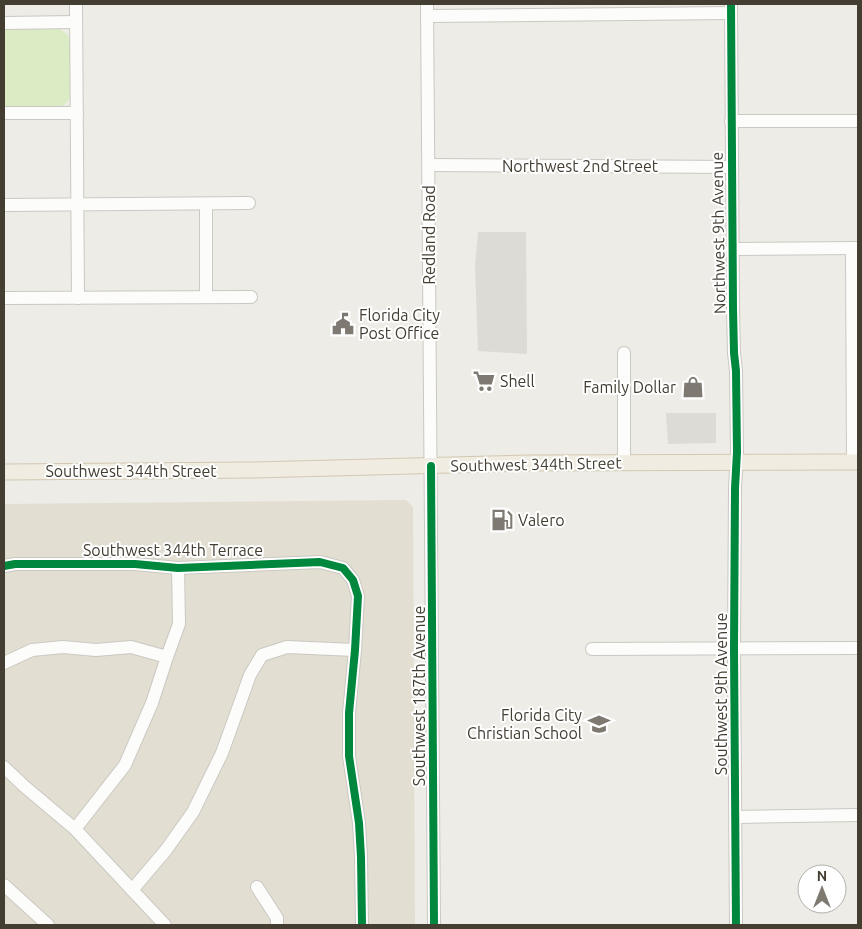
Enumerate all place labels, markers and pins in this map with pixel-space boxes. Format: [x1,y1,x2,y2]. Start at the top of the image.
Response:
place label: Florida City Post Office [359,306,440,342]
public building icon: Florida City Post Office [330,311,356,337]
supermarket icon: Shell [471,368,497,394]
place label: Shell [500,372,535,390]
shop icon: Family Dollar [680,374,706,400]
place label: Family Dollar [583,378,676,396]
fuel station icon: Valero [489,507,515,533]
place label: Valero [518,511,565,529]
place label: Florida City Christian School [467,706,582,742]
school or university icon: Florida City Christian School [586,711,612,737]

